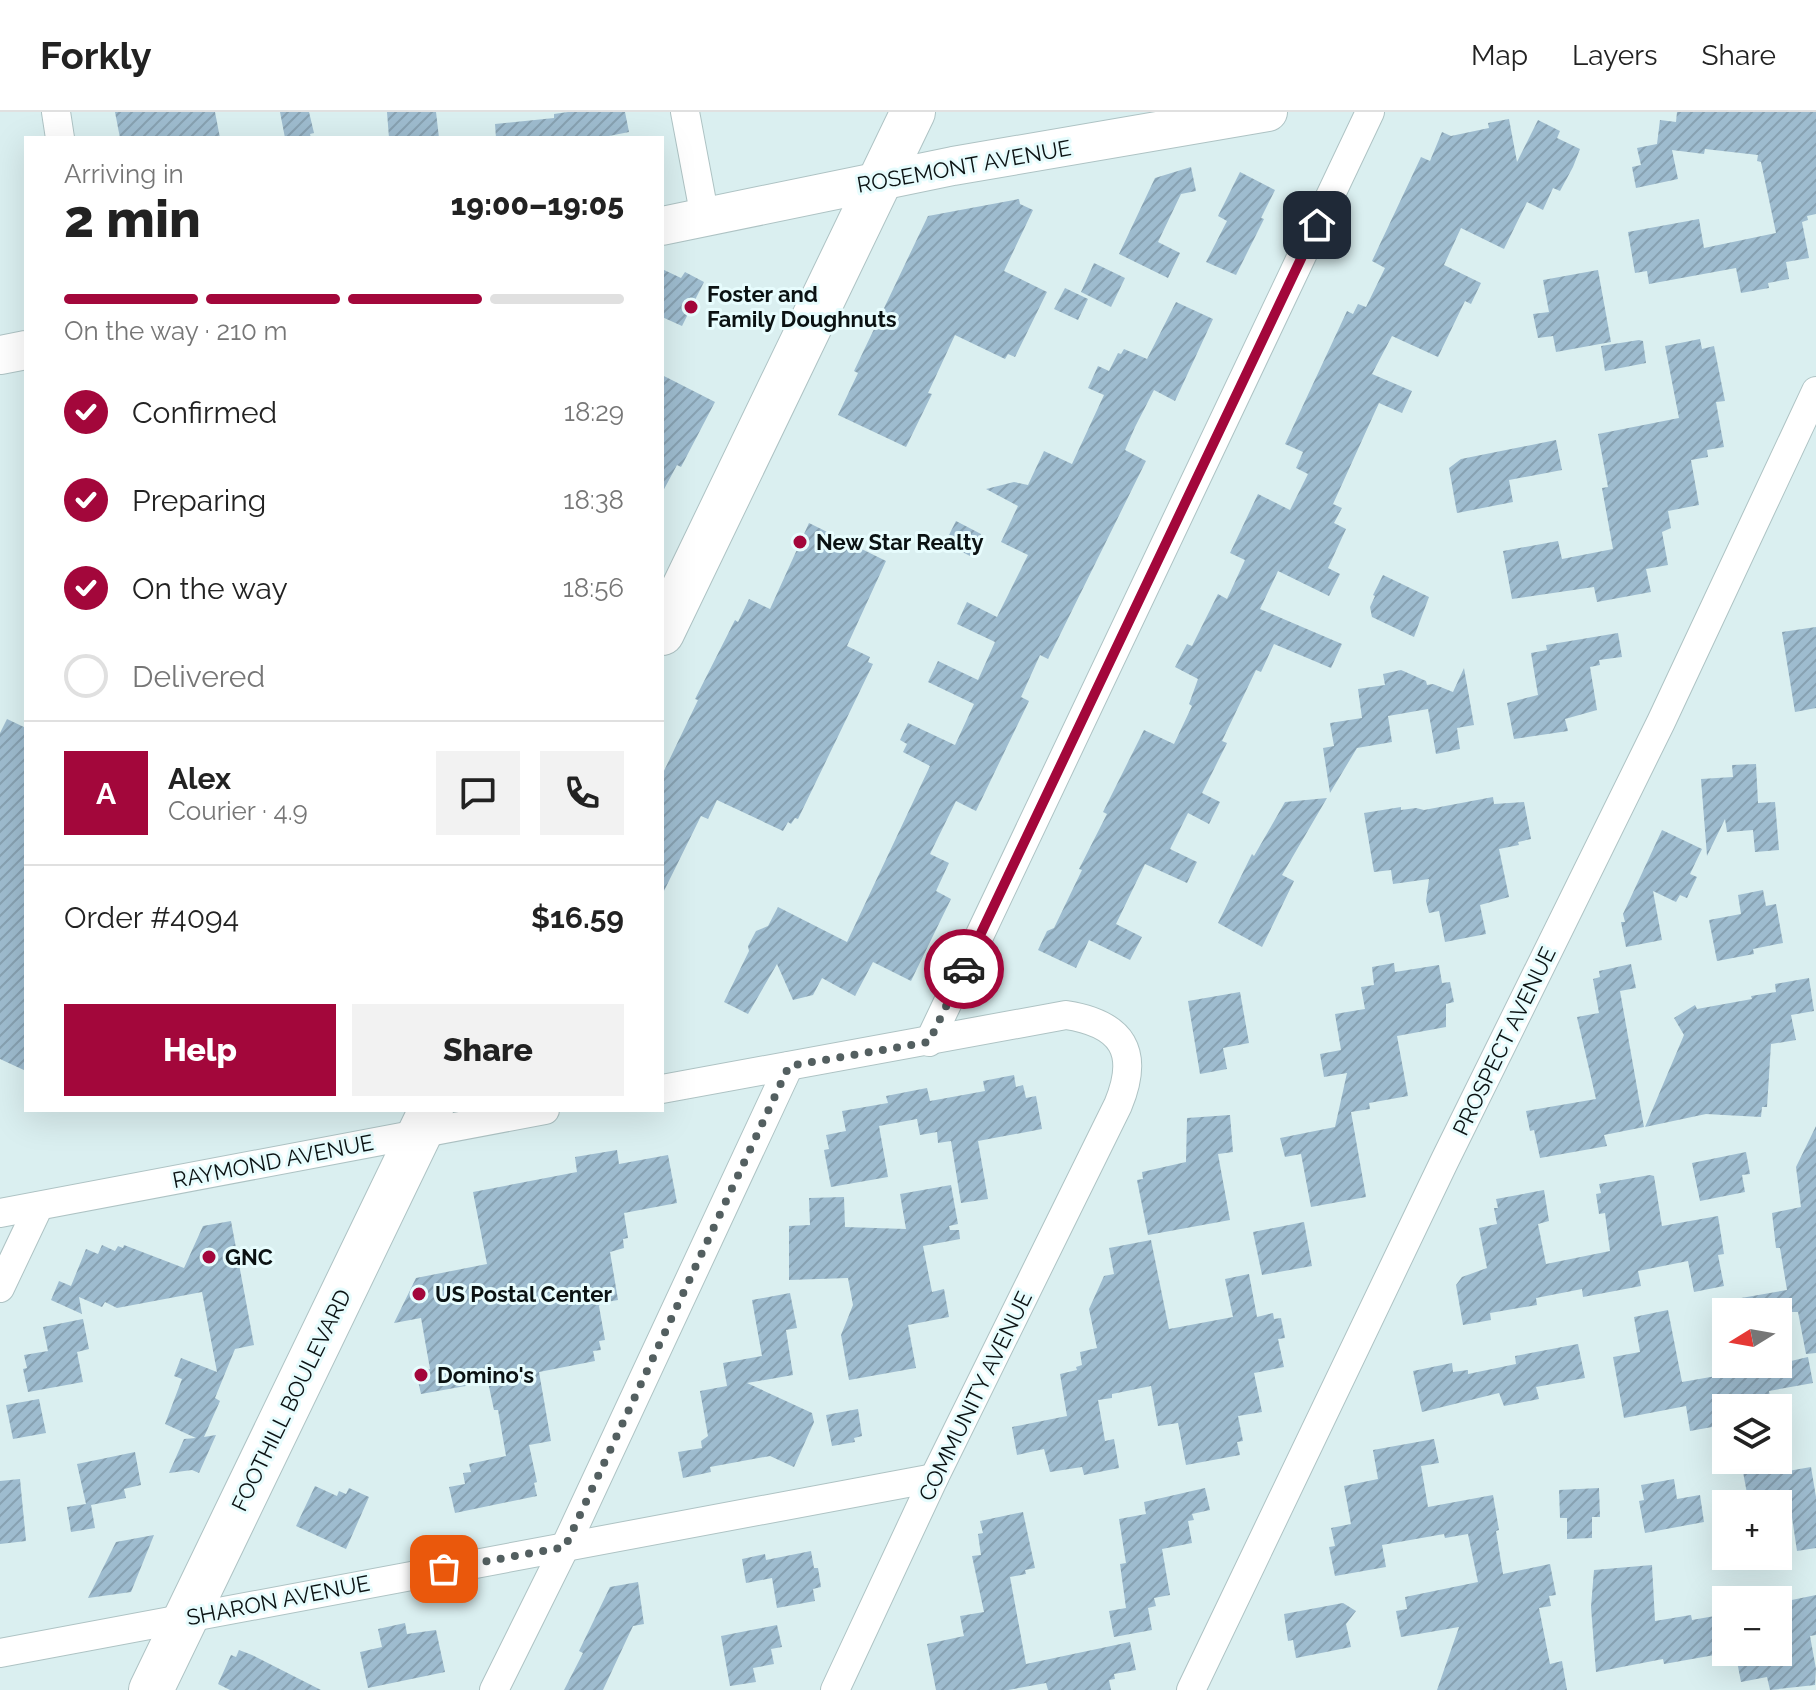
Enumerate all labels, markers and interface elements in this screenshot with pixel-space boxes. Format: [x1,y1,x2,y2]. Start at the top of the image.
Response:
text: Forkly [40,33,152,78]
text: Map [1471,39,1528,72]
text: Layers [1572,39,1658,72]
text: Share [1702,39,1776,72]
street label: ROSEMONT AVENUE [855,134,1073,198]
text: Arriving in [64,159,184,189]
text: 19:00–19:05 [451,187,624,222]
text: 2 min [64,188,201,249]
pin [1283,191,1351,259]
icon: home [1295,203,1339,247]
place label: Foster and Family Doughnuts [707,281,897,332]
marker: Foster and Family Doughnuts [682,298,700,316]
text: On the way · 210 m [64,316,288,346]
icon: check [64,390,108,434]
text: Confirmed [132,395,277,430]
text: 18:29 [564,397,624,427]
icon: check [64,478,108,522]
text: Preparing [132,483,266,518]
text: 18:38 [563,485,624,515]
place label: New Star Realty [816,529,984,555]
marker: New Star Realty [791,533,809,551]
icon: check [64,566,108,610]
text: On the way [132,571,288,606]
text: 18:56 [563,573,624,603]
text: Delivered [132,659,265,694]
button: chat [436,751,520,835]
button: phone [540,751,624,835]
text: Alex [168,761,231,796]
text: A [96,776,116,811]
text: Courier · 4.9 [168,796,308,826]
text: Order #4094 [64,900,239,935]
text: $16.59 [531,900,624,935]
courier [924,929,1004,1009]
street label: PROSPECT AVENUE [1447,943,1561,1139]
icon: car [942,947,986,991]
button: Help [64,1004,336,1096]
button: Share [352,1004,624,1096]
street label: RAYMOND AVENUE [170,1129,376,1193]
place label: GNC [225,1244,273,1270]
marker: GNC [200,1248,218,1266]
place label: US Postal Center [435,1281,613,1307]
street label: FOOTHILL BOULEVARD [226,1285,356,1515]
marker: US Postal Center [410,1285,428,1303]
street label: COMMUNITY AVENUE [913,1287,1037,1505]
north arrow [1712,1298,1792,1378]
map controls [1712,1298,1792,1666]
place label: Domino's [437,1362,534,1388]
marker: Domino's [412,1366,430,1384]
button: layers [1712,1394,1792,1474]
button: + [1712,1490,1792,1570]
pin [410,1535,478,1603]
icon: bag [422,1547,466,1591]
street label: SHARON AVENUE [184,1569,372,1631]
button: − [1712,1586,1792,1666]

